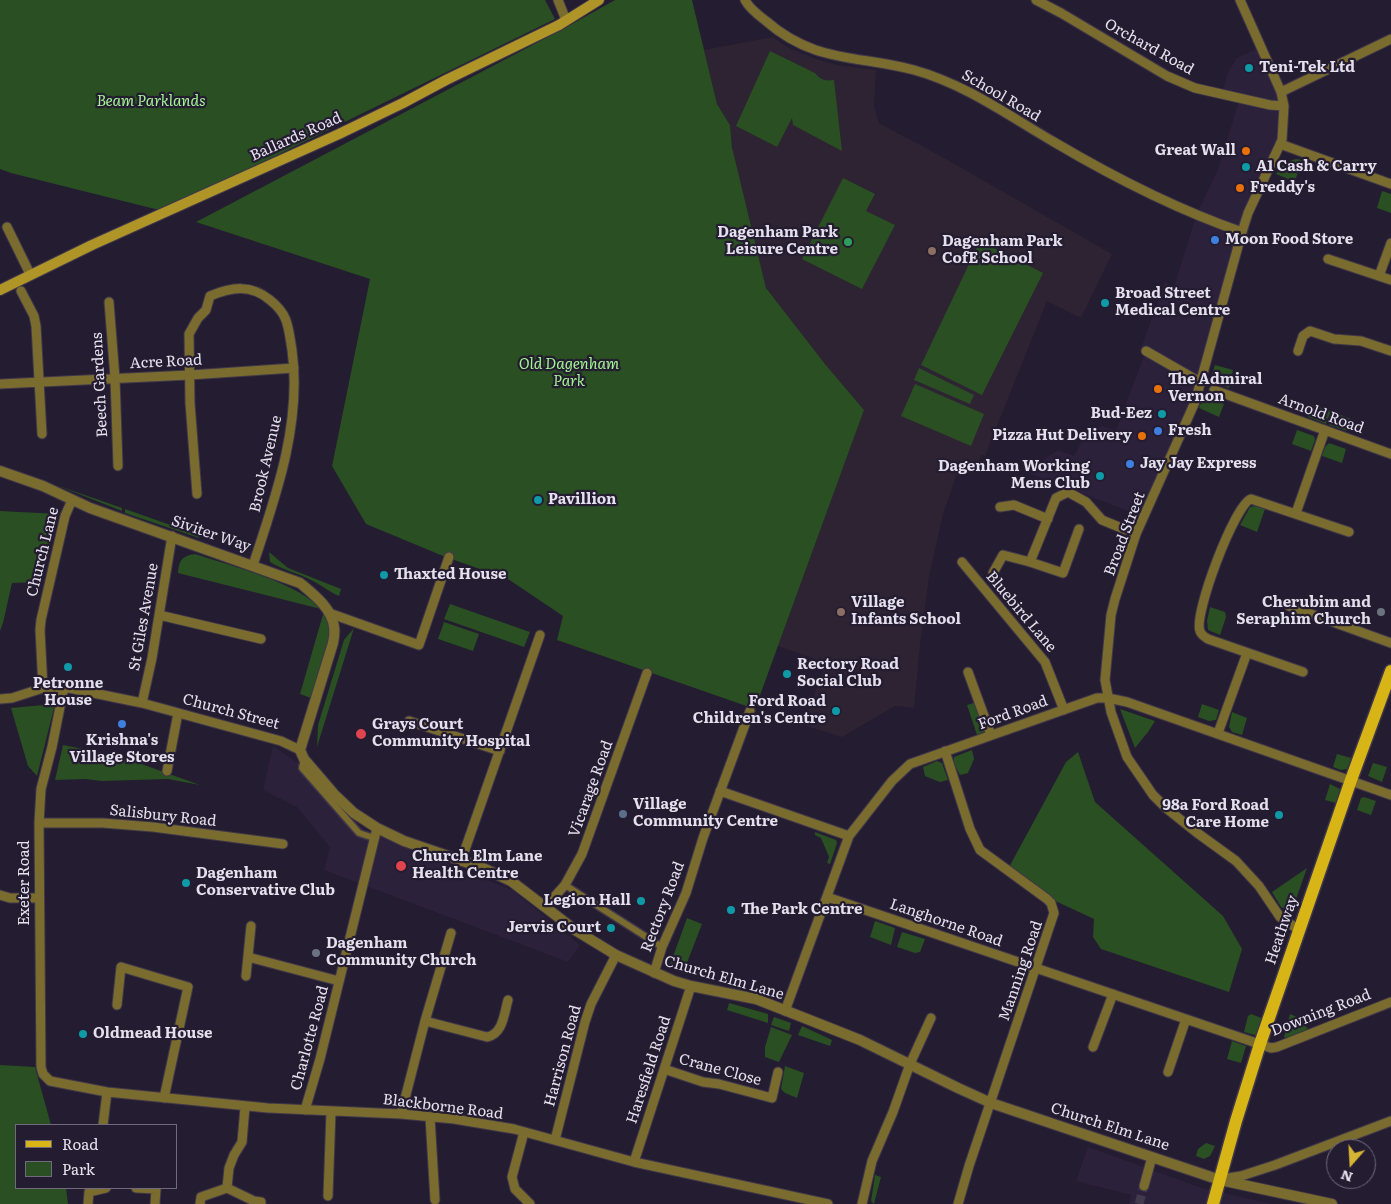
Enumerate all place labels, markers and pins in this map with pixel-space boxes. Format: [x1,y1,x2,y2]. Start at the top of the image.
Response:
place label: Teni-Tek Ltd [1259,59,1355,77]
marker: Teni-Tek Ltd [1243,62,1255,74]
place label: Great Wall [1155,142,1236,160]
marker: Great Wall [1240,145,1252,157]
place label: A1 Cash & Carry [1256,158,1377,176]
marker: A1 Cash & Carry [1240,161,1252,173]
place label: Freddy's [1250,179,1315,197]
marker: Freddy's [1234,182,1246,194]
place label: Dagenham Park Leisure Centre [717,224,838,259]
place label: Moon Food Store [1225,231,1353,249]
place label: Dagenham Park CofE School [942,233,1063,268]
marker: Moon Food Store [1209,234,1221,246]
marker: Dagenham Park Leisure Centre [842,236,854,248]
marker: Dagenham Park CofE School [926,245,938,257]
place label: Broad Street Medical Centre [1115,285,1230,320]
marker: Broad Street Medical Centre [1099,297,1111,309]
place label: The Admiral Vernon [1168,371,1262,406]
marker: The Admiral Vernon [1152,383,1164,395]
place label: Bud-Eez [1090,405,1152,423]
marker: Bud-Eez [1156,408,1168,420]
place label: Fresh [1168,422,1212,440]
marker: Fresh [1152,425,1164,437]
place label: Pizza Hut Delivery [992,427,1132,445]
marker: Pizza Hut Delivery [1136,430,1148,442]
place label: Jay Jay Express [1140,455,1257,473]
place label: Dagenham Working Mens Club [938,458,1090,493]
marker: Jay Jay Express [1124,458,1136,470]
marker: Dagenham Working Mens Club [1094,470,1106,482]
place label: Pavillion [548,491,616,509]
marker: Pavillion [532,494,544,506]
place label: Thaxted House [394,566,506,584]
marker: Thaxted House [378,569,390,581]
place label: Village Infants School [851,594,961,629]
place label: Cherubim and Seraphim Church [1236,594,1371,629]
marker: Village Infants School [835,606,847,618]
marker: Cherubim and Seraphim Church [1375,606,1387,618]
place label: Rectory Road Social Club [797,656,899,691]
marker: Petronne House [62,661,74,673]
marker: Rectory Road Social Club [781,668,793,680]
place label: Petronne House [33,675,103,710]
place label: Ford Road Children's Centre [693,693,826,728]
marker: Ford Road Children's Centre [830,705,842,717]
place label: Grays Court Community Hospital [372,716,530,751]
marker: Krishna's Village Stores [116,718,128,730]
marker: Grays Court Community Hospital [354,727,368,741]
place label: Krishna's Village Stores [70,732,174,767]
place label: Village Community Centre [633,796,778,831]
place label: 98a Ford Road Care Home [1162,797,1269,832]
marker: Village Community Centre [617,808,629,820]
marker: 98a Ford Road Care Home [1273,809,1285,821]
place label: Church Elm Lane Health Centre [412,848,542,883]
marker: Church Elm Lane Health Centre [394,859,408,873]
place label: Dagenham Conservative Club [196,865,335,900]
marker: Dagenham Conservative Club [180,877,192,889]
place label: Legion Hall [544,892,631,910]
marker: Legion Hall [635,895,647,907]
place label: The Park Centre [741,901,862,919]
marker: The Park Centre [725,904,737,916]
place label: Jervis Court [506,919,601,937]
marker: Jervis Court [605,922,617,934]
place label: Dagenham Community Church [326,935,477,970]
marker: Dagenham Community Church [310,947,322,959]
place label: Oldmead House [93,1025,212,1043]
marker: Oldmead House [77,1028,89,1040]

